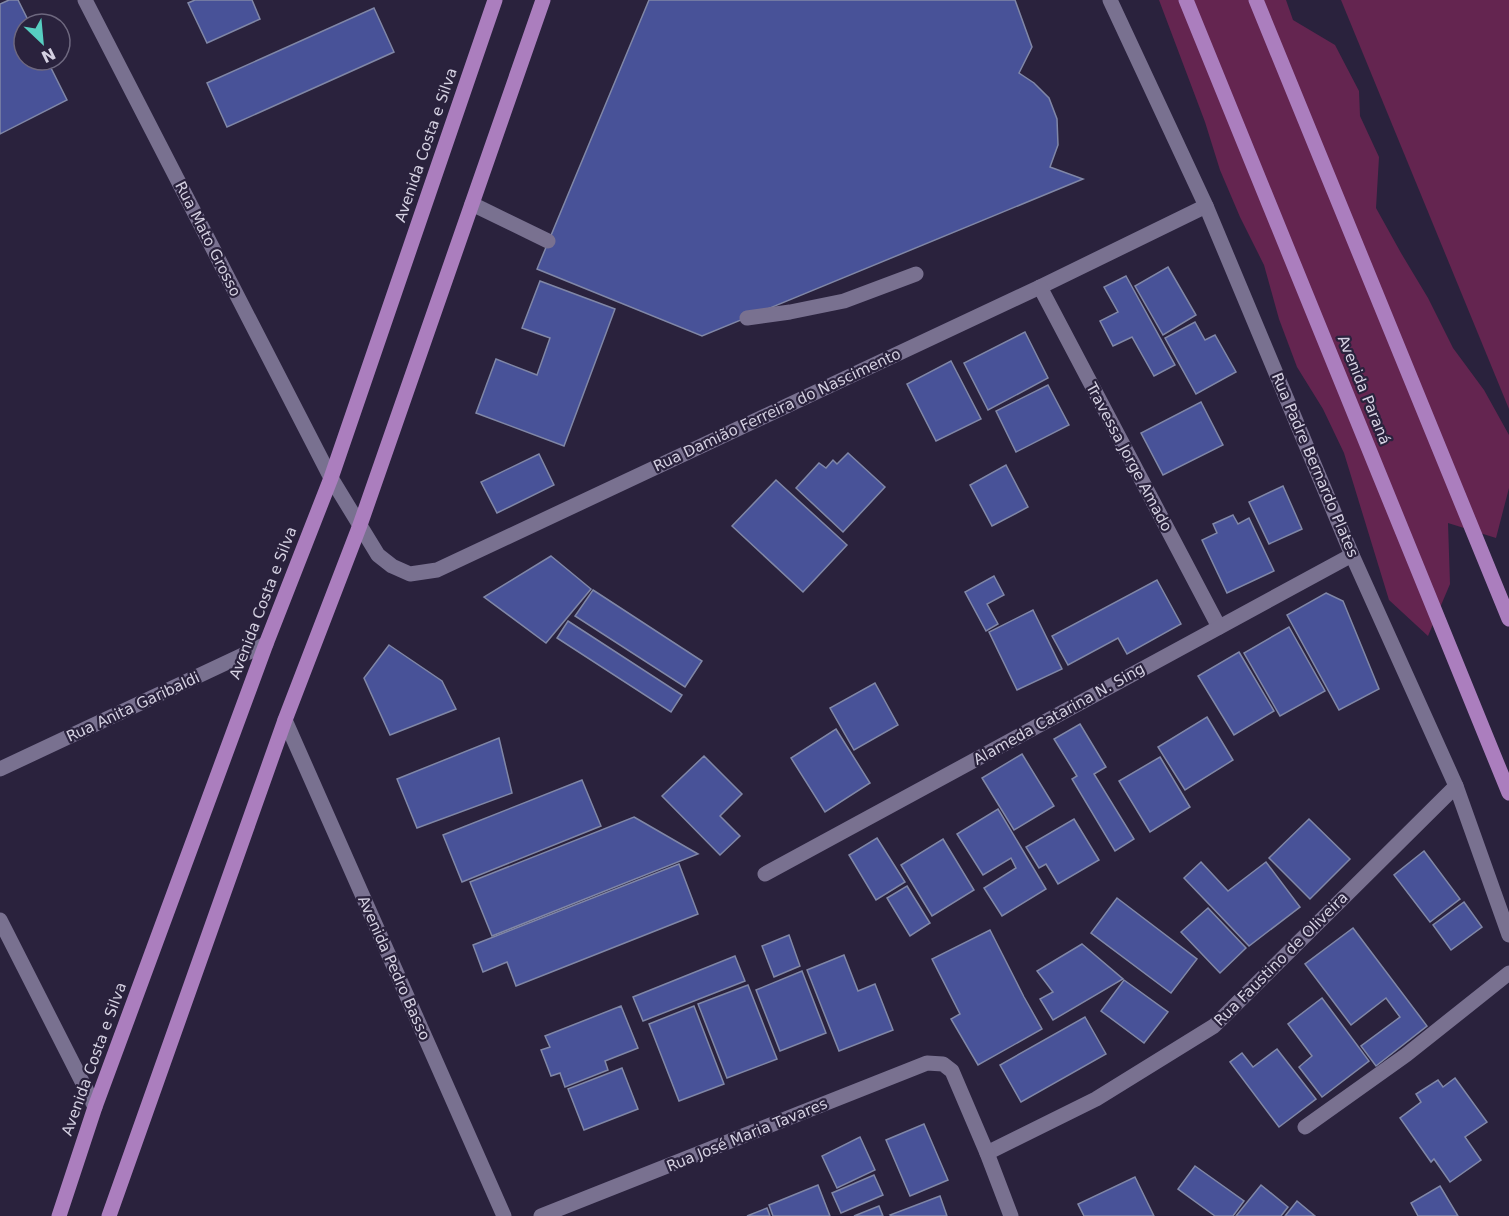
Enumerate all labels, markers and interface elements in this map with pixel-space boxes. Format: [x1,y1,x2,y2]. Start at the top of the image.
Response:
north arrow [12,12,72,72]
text: N [38,44,59,67]
street label: Avenida Costa e Silva [391,66,461,224]
street label: Rua Mato Grosso [171,179,245,299]
street label: Avenida Paraná [1334,333,1394,447]
street label: Rua Damião Ferreira do Nascimento [651,345,903,475]
street label: Rua Padre Bernardo Plates [1268,370,1362,560]
street label: Travessa Jorge Amado [1082,379,1176,534]
street label: Avenida Costa e Silva [226,524,300,682]
street label: Alameda Catarina N. Sing [970,659,1148,769]
street label: Rua Anita Garibaldi [64,668,202,746]
street label: Rua Faustino de Oliveira [1210,888,1352,1030]
street label: Avenida Pedro Basso [354,893,434,1043]
street label: Avenida Costa e Silva [58,980,130,1138]
street label: Rua José Maria Tavares [664,1094,830,1176]

